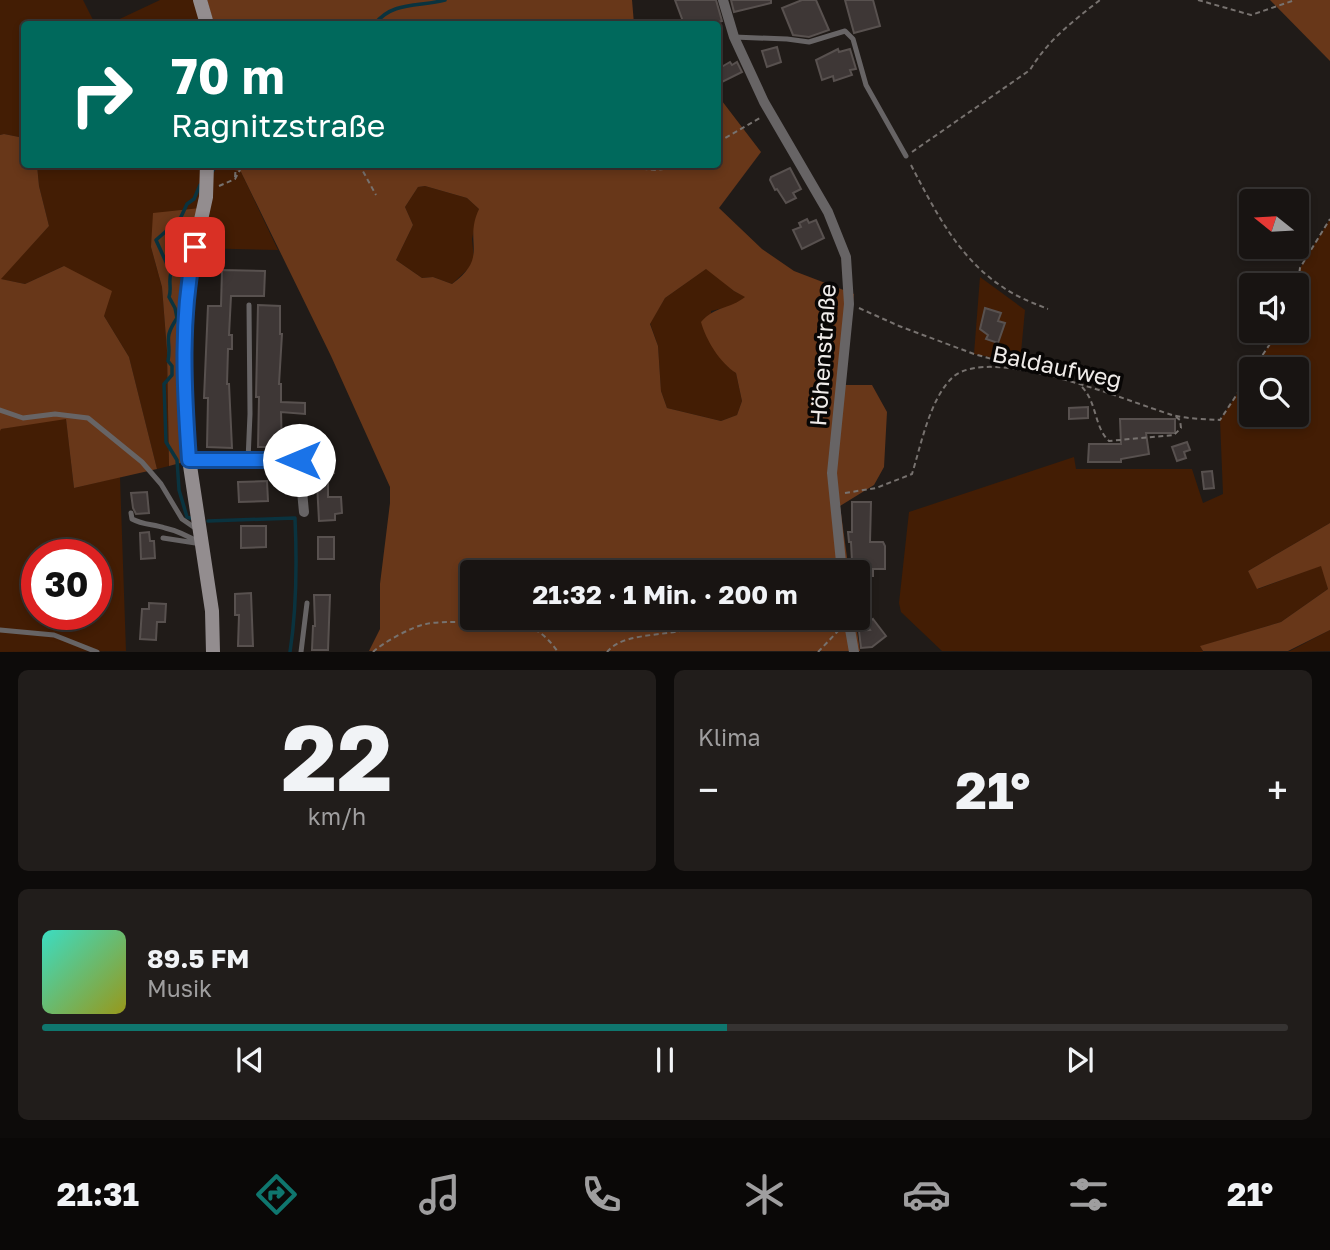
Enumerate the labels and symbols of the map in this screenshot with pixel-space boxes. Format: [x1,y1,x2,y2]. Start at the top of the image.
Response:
north arrow [1239,189,1309,259]
pin [165,217,225,277]
street label: Höhenstraße [803,283,841,427]
street label: Baldaufweg [990,339,1124,393]
position arrow [262,423,336,497]
speed limit sign: 30 [21,539,112,630]

